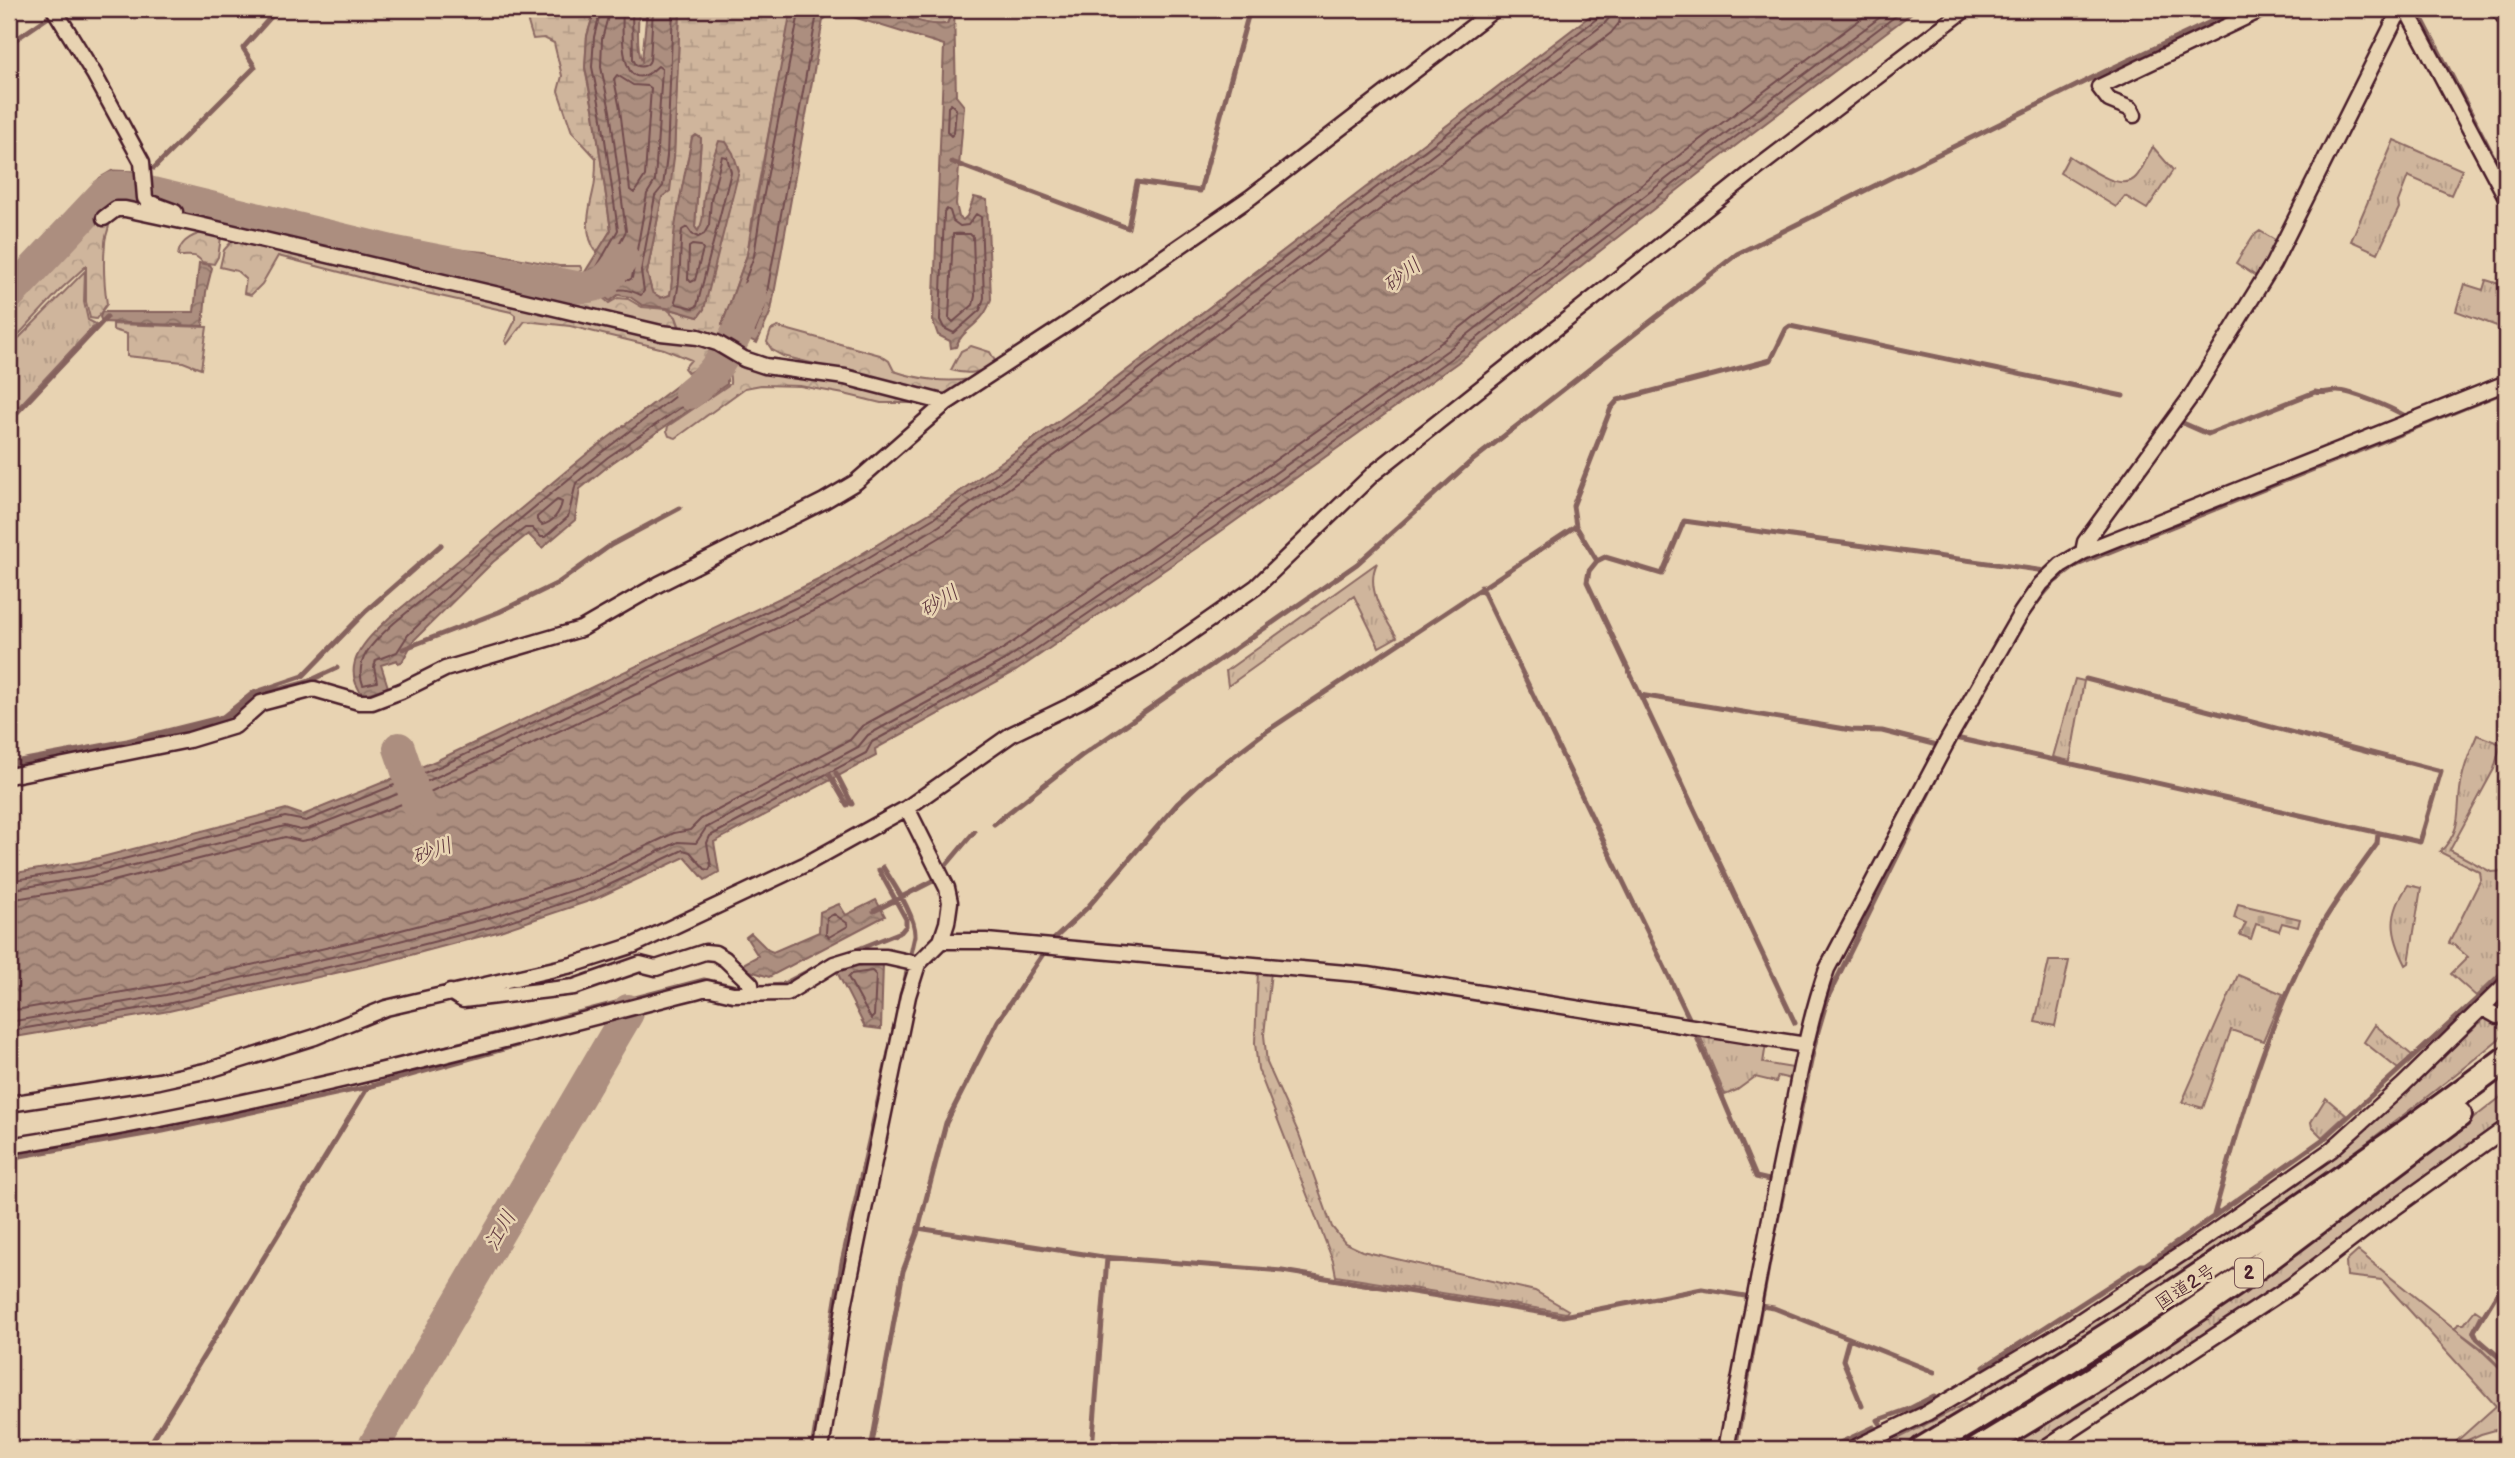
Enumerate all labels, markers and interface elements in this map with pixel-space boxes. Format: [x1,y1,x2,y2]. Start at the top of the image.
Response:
water label: 砂川 [1378,253,1427,298]
water label: 砂川 [915,580,964,623]
water label: 砂川 [408,833,456,870]
water label: 江川 [479,1206,522,1255]
road number: 2 [2235,1258,2263,1288]
street label: 国道2号 [2151,1259,2221,1315]

